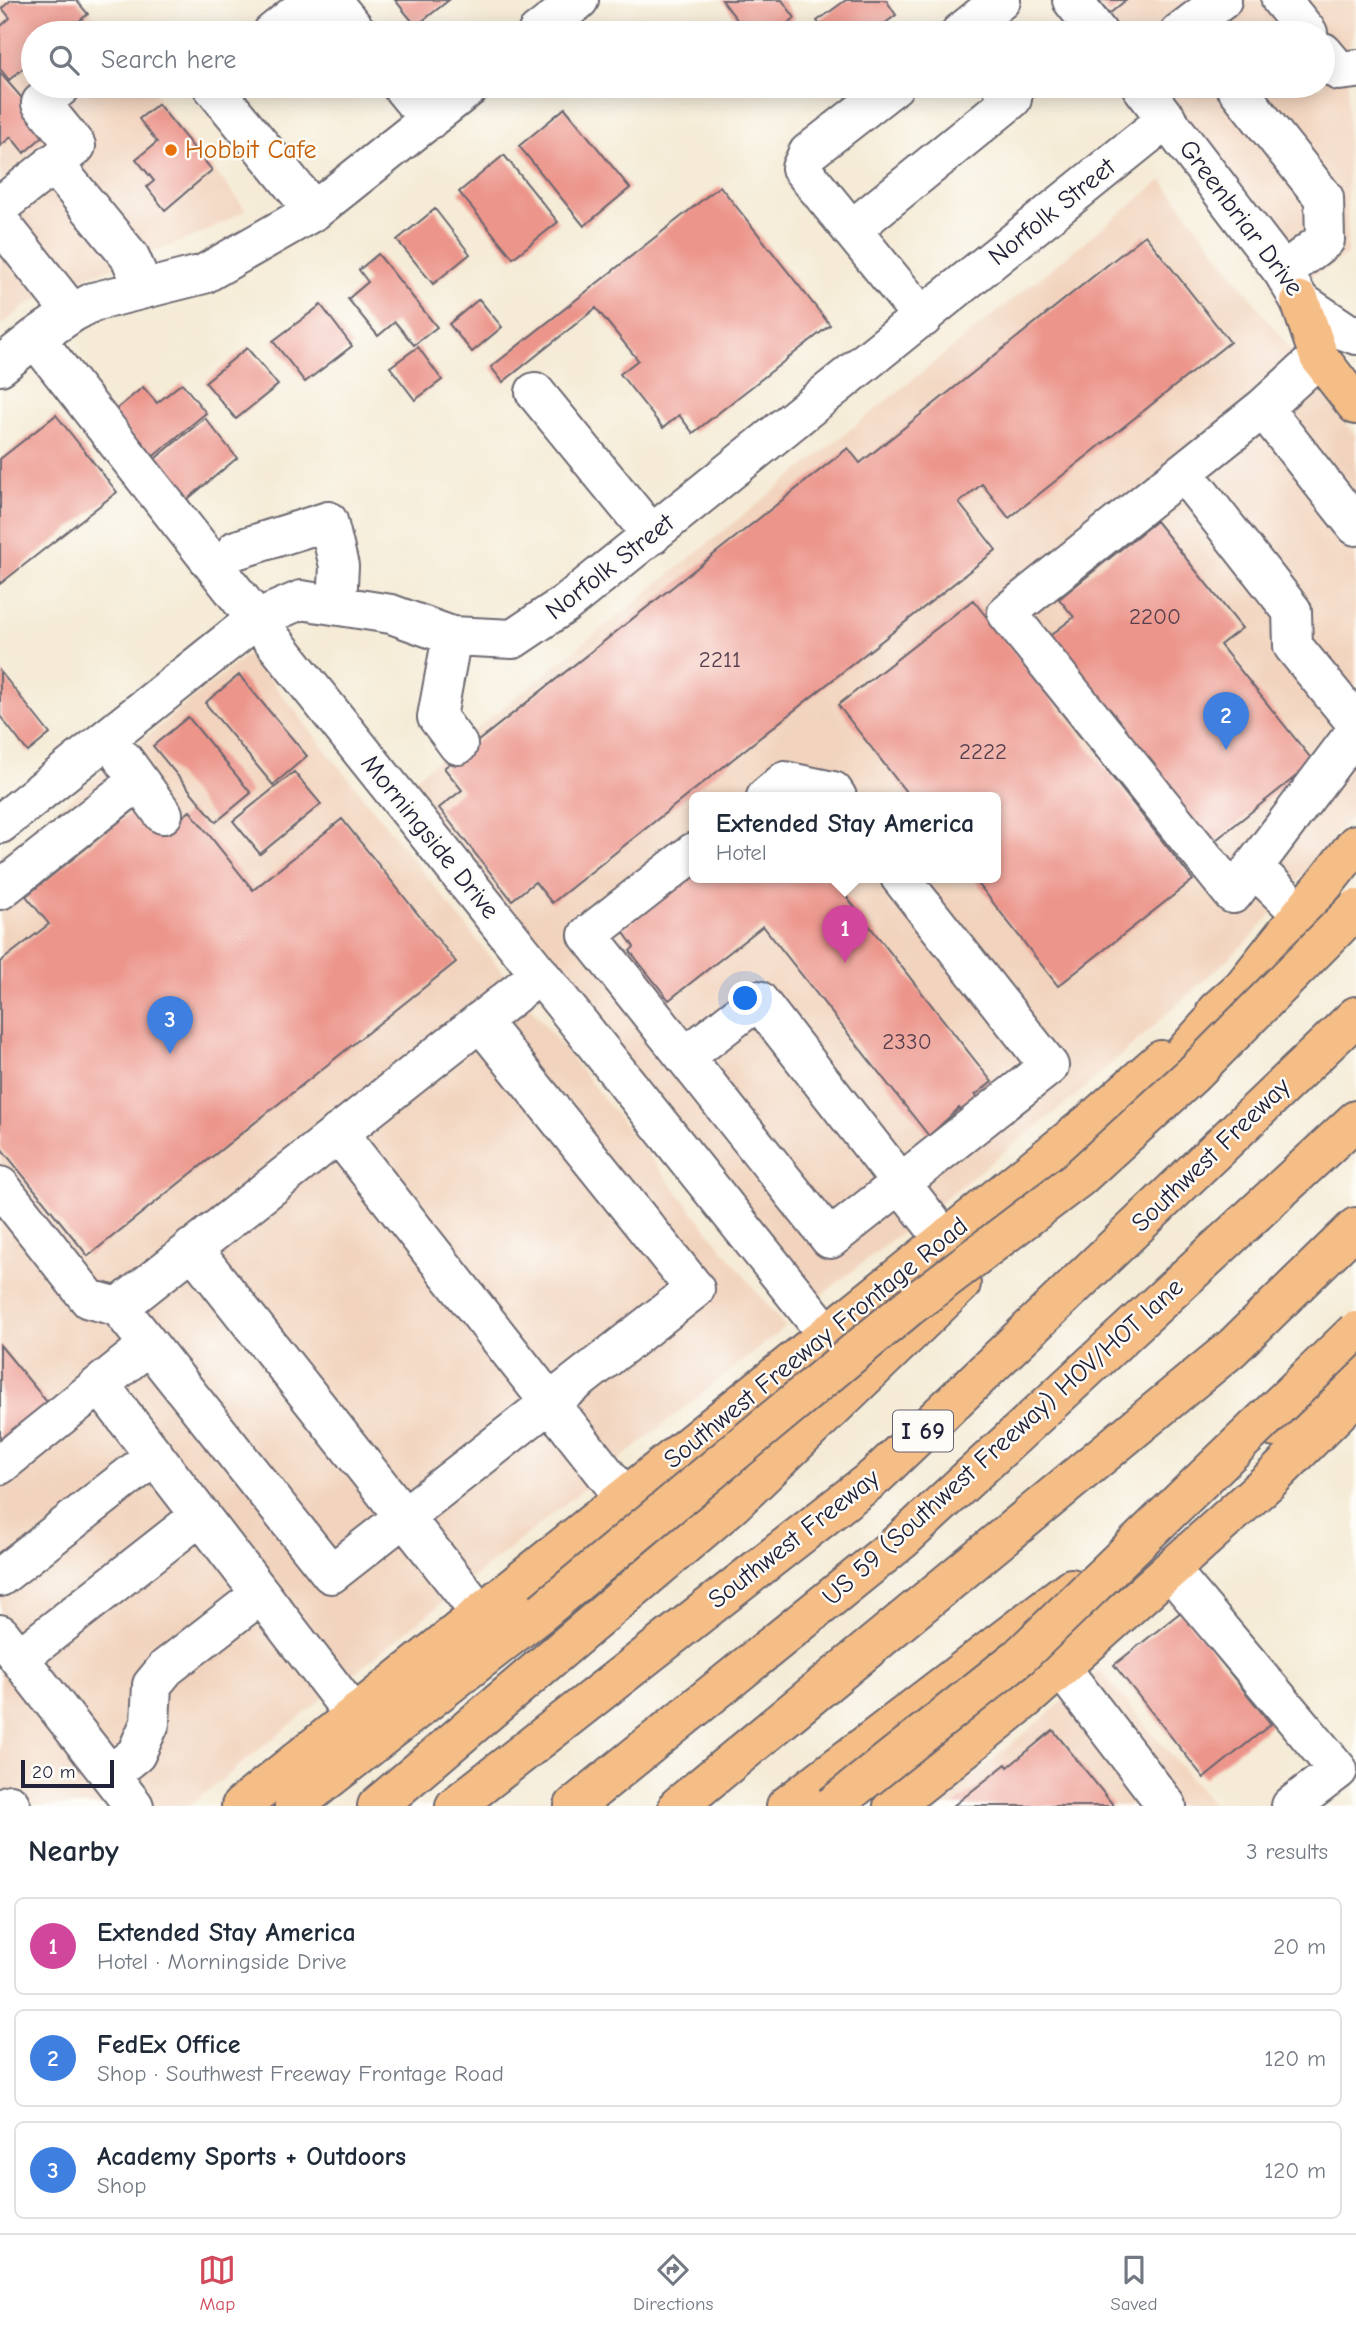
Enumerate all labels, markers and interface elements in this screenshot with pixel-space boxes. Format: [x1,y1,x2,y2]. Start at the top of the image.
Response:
search box [21,21,1335,98]
icon: search [45,41,83,79]
text: Search here [101,45,236,75]
street label: Greenbriar Drive [1173,134,1309,302]
place label: Hobbit Cafe [185,135,317,165]
marker: Hobbit Cafe [163,142,179,158]
street label: Norfolk Street [983,151,1122,272]
street label: Norfolk Street [540,507,681,626]
house number: 2200 [1129,603,1181,630]
house number: 2211 [699,646,741,673]
pin: 2 [1203,692,1249,750]
house number: 2222 [959,738,1007,765]
street label: Morningside Drive [355,749,505,925]
popup [689,792,1001,883]
text: Extended Stay America [716,809,974,839]
text: Hotel [716,839,767,866]
pin: 1 [822,905,868,963]
your location [728,981,762,1015]
pin: 3 [147,996,193,1054]
house number: 2330 [882,1028,932,1055]
street label: Southwest Freeway [1125,1071,1297,1238]
street label: Southwest Freeway Frontage Road [658,1211,974,1475]
street label: US 59 (Southwest Freeway) HOV/HOT lane [817,1272,1189,1612]
road number: I 69 [893,1410,953,1451]
street label: Southwest Freeway [702,1463,886,1615]
scale bar [21,1757,114,1789]
text: 20 m [32,1761,76,1783]
text: Nearby [28,1834,119,1869]
text: 3 results [1246,1838,1328,1865]
text: Extended Stay America [97,1918,356,1948]
text: 1 [48,1933,58,1960]
text: 20 m [1273,1933,1326,1960]
text: Hotel · Morningside Drive [97,1948,347,1975]
text: FedEx Office [97,2030,240,2060]
text: 2 [47,2045,59,2072]
text: 120 m [1264,2045,1326,2072]
text: Shop · Southwest Freeway Frontage Road [97,2060,504,2087]
text: Academy Sports + Outdoors [97,2142,406,2172]
text: 3 [47,2157,59,2184]
text: 120 m [1264,2157,1326,2184]
text: Shop [97,2172,146,2199]
tab: Map [198,2251,236,2315]
tab: Directions [633,2251,713,2315]
tab: Saved [1110,2251,1158,2315]

